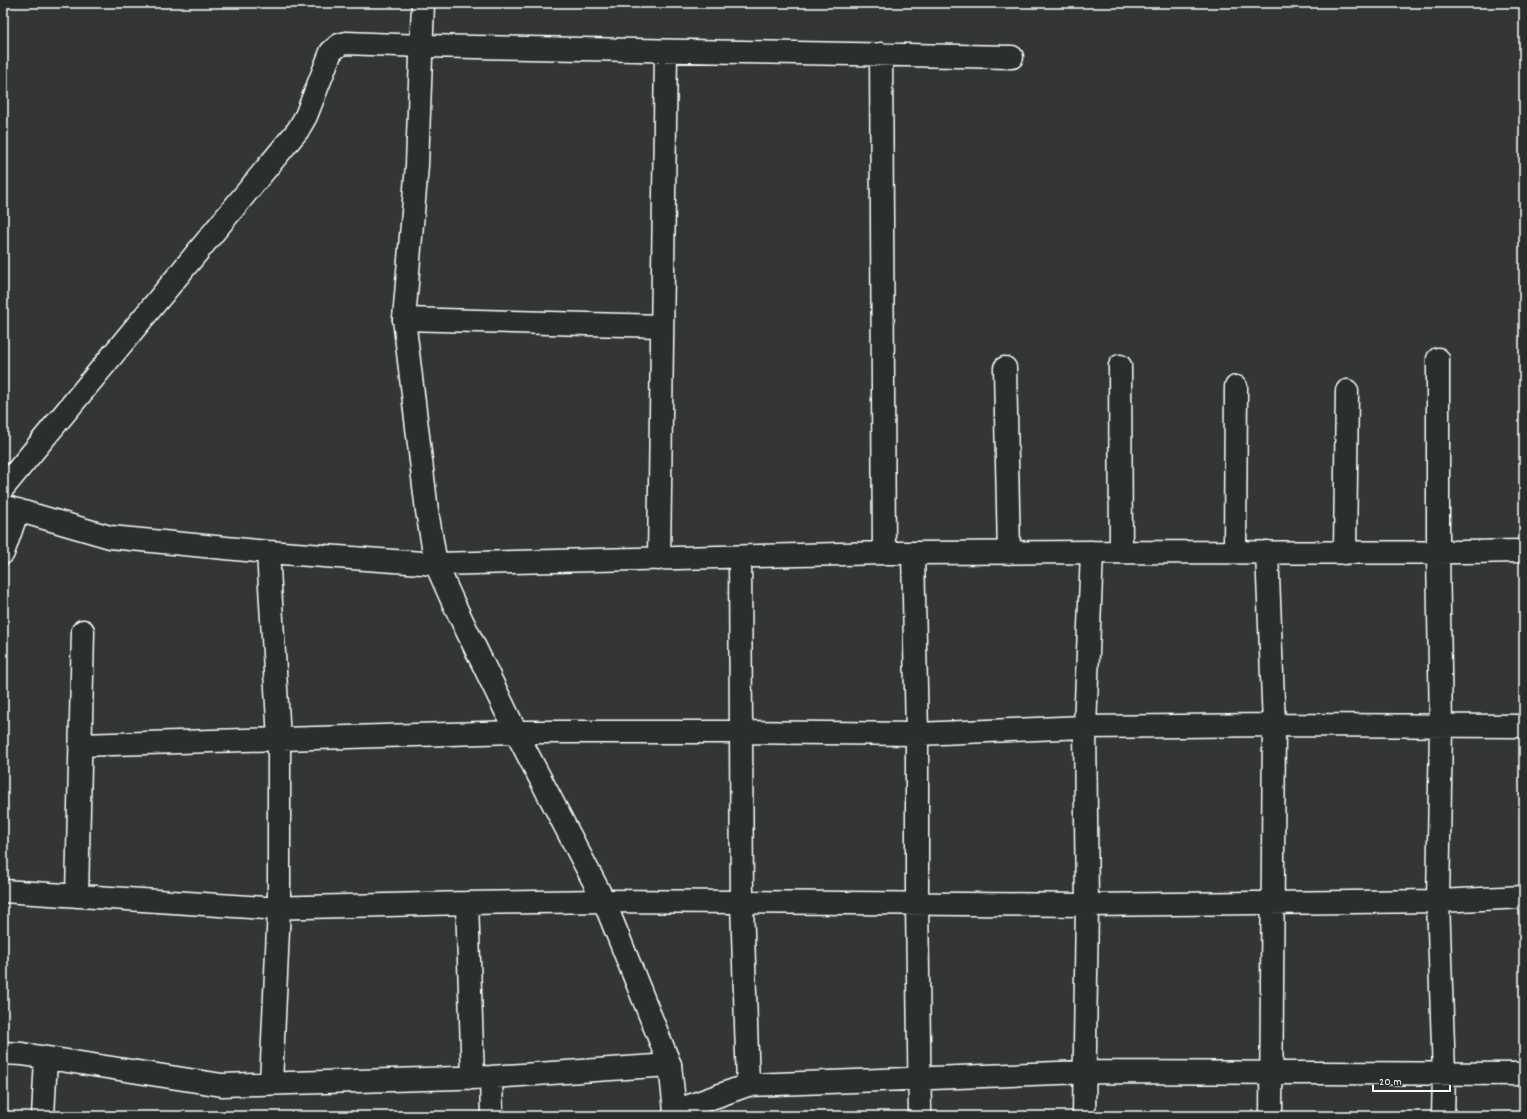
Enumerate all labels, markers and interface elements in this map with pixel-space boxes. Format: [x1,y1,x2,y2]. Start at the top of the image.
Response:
scale bar [1373,1067,1450,1093]
text: 20 m [1379,1074,1402,1091]

